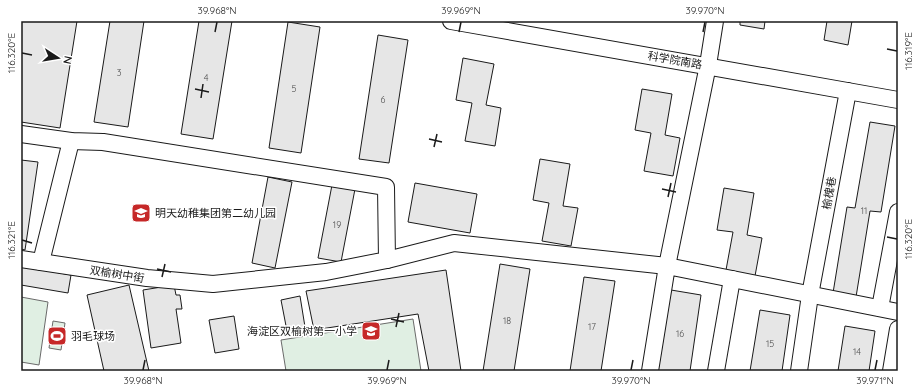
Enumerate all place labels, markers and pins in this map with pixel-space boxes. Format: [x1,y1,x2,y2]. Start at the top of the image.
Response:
school or university icon: 明天幼稚集团第二幼儿园 [130,202,152,224]
place label: 明天幼稚集团第二幼儿园 [155,206,276,220]
school or university icon: 海淀区双榆树第一小学 [360,320,382,342]
place label: 海淀区双榆树第一小学 [247,324,357,338]
sports icon: 羽毛球场 [46,325,68,347]
place label: 羽毛球场 [71,329,115,343]

